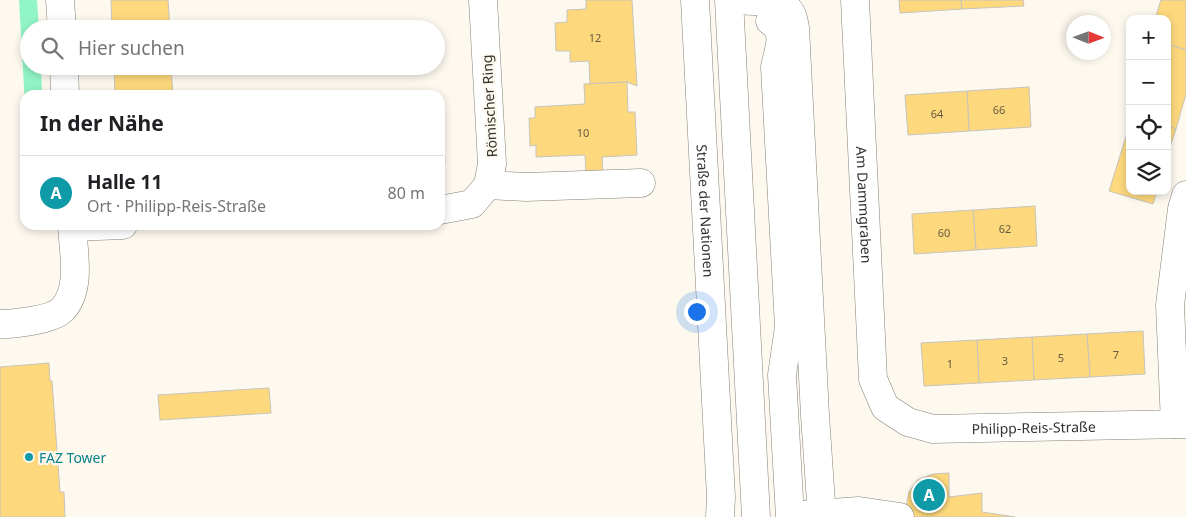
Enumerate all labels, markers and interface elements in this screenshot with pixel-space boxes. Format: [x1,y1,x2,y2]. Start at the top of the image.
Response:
north arrow [1066,15,1111,60]
map controls [1126,15,1171,195]
button: + [1126,15,1171,60]
search box [20,20,445,75]
house number: 12 [589,30,601,45]
icon: search [38,34,66,62]
text: Hier suchen [78,35,185,61]
street label: Römischer Ring [477,54,501,158]
button: − [1126,60,1171,105]
house number: 66 [993,102,1005,117]
button: locate [1126,105,1171,150]
house number: 64 [931,106,944,121]
text: In der Nähe [40,109,164,137]
house number: 10 [577,125,589,140]
street label: Straße der Nationen [693,144,719,278]
street label: Am Dammgraben [852,146,877,264]
button: layers [1126,150,1171,195]
text: Halle 11 [87,169,162,195]
text: A [50,182,62,204]
text: 80 m [388,182,425,204]
text: Ort · Philipp-Reis-Straße [87,195,266,217]
house number: 62 [999,221,1011,236]
house number: 60 [938,225,950,240]
your location [684,299,710,325]
house number: 7 [1113,347,1119,362]
house number: 5 [1058,350,1064,365]
house number: 3 [1002,353,1008,368]
house number: 1 [947,356,953,371]
street label: Philipp-Reis-Straße [971,416,1096,438]
place label: FAZ Tower [39,448,106,467]
marker: FAZ Tower [23,451,35,463]
pin: A [913,476,945,514]

